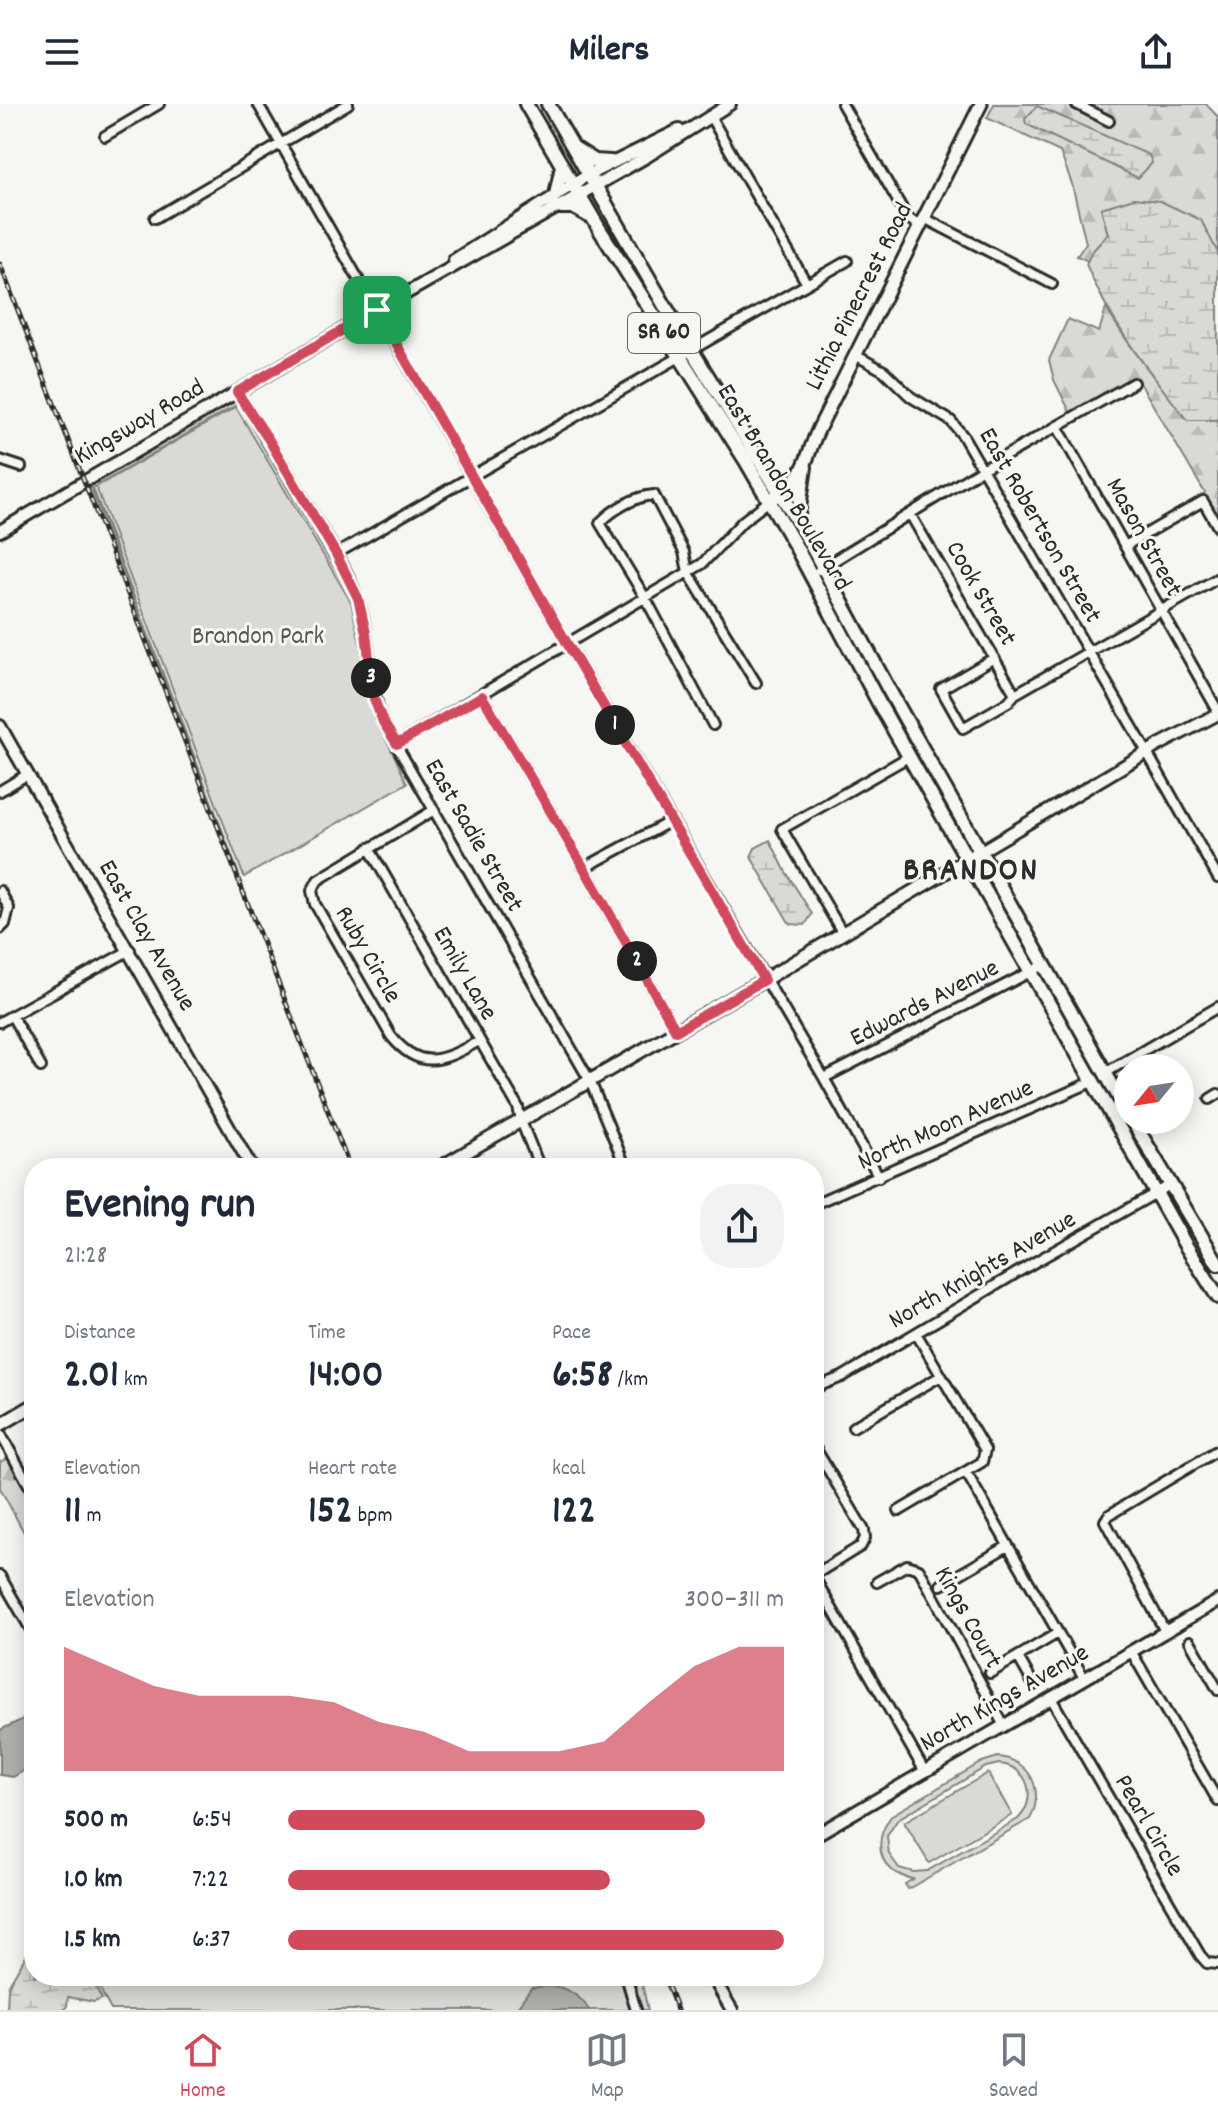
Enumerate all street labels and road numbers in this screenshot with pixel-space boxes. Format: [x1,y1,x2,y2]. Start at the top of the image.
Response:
street label: Lithia Pinecrest Road [797,197,923,397]
road number: SR 60 [628,313,700,353]
street label: Kingsway Road [68,371,212,475]
street label: East Brandon Boulevard [706,377,860,599]
street label: East Robertson Street [968,421,1110,631]
street label: Mason Street [1095,472,1191,605]
street label: Cook Street [935,535,1025,654]
street label: East Sadie Street [414,752,532,920]
street label: East Clay Avenue [88,853,204,1019]
street label: Ruby Circle [324,899,410,1011]
street label: Emily Lane [422,920,506,1028]
street label: Edwards Avenue [844,951,1006,1057]
street label: North Moon Avenue [852,1071,1040,1181]
street label: North Knights Avenue [882,1202,1084,1340]
street label: Kings Court [924,1560,1011,1676]
street label: North Kings Avenue [914,1636,1096,1762]
street label: Pearl Circle [1104,1768,1192,1884]

